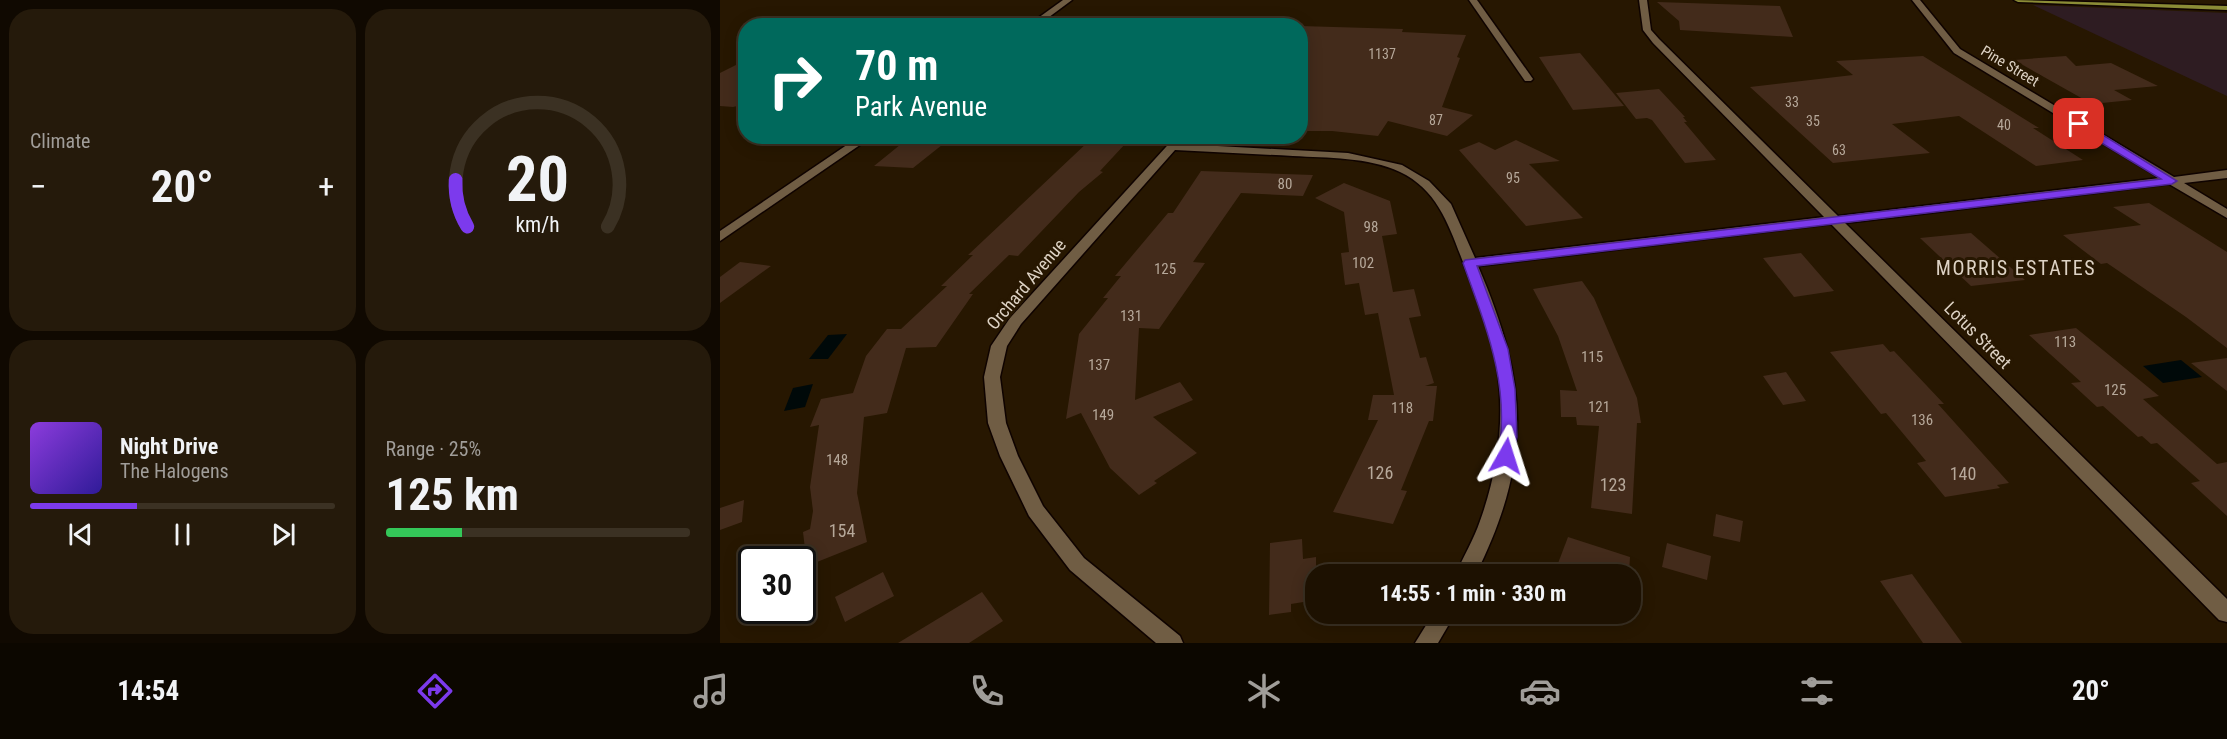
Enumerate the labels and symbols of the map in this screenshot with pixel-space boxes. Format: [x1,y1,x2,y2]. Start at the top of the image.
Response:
street label: Pine Street [1978,42,2042,90]
house number: 1137 [1368,46,1396,62]
house number: 33 [1785,94,1799,110]
pin [2053,98,2104,149]
house number: 87 [1429,112,1443,128]
house number: 35 [1806,113,1820,129]
house number: 40 [1997,117,2011,133]
house number: 63 [1832,142,1846,158]
house number: 95 [1506,170,1520,186]
house number: 80 [1278,175,1292,193]
house number: 98 [1364,218,1378,236]
street label: Orchard Avenue [982,234,1070,334]
house number: 102 [1352,254,1374,272]
district label: MORRIS ESTATES [1936,256,2096,280]
house number: 125 [1154,260,1176,278]
street label: Lotus Street [1940,297,2016,373]
house number: 131 [1120,307,1142,325]
house number: 113 [2054,333,2076,351]
house number: 115 [1581,348,1603,366]
house number: 137 [1088,356,1110,374]
house number: 125 [2104,381,2126,399]
house number: 121 [1588,398,1610,416]
house number: 118 [1391,399,1413,417]
house number: 149 [1092,406,1114,424]
house number: 136 [1911,411,1933,429]
position arrow [1474,424,1538,488]
house number: 148 [826,451,848,469]
house number: 126 [1367,462,1393,483]
house number: 140 [1950,463,1976,484]
house number: 123 [1600,474,1626,495]
house number: 154 [829,520,855,541]
speed limit sign: 30 [738,546,816,624]

